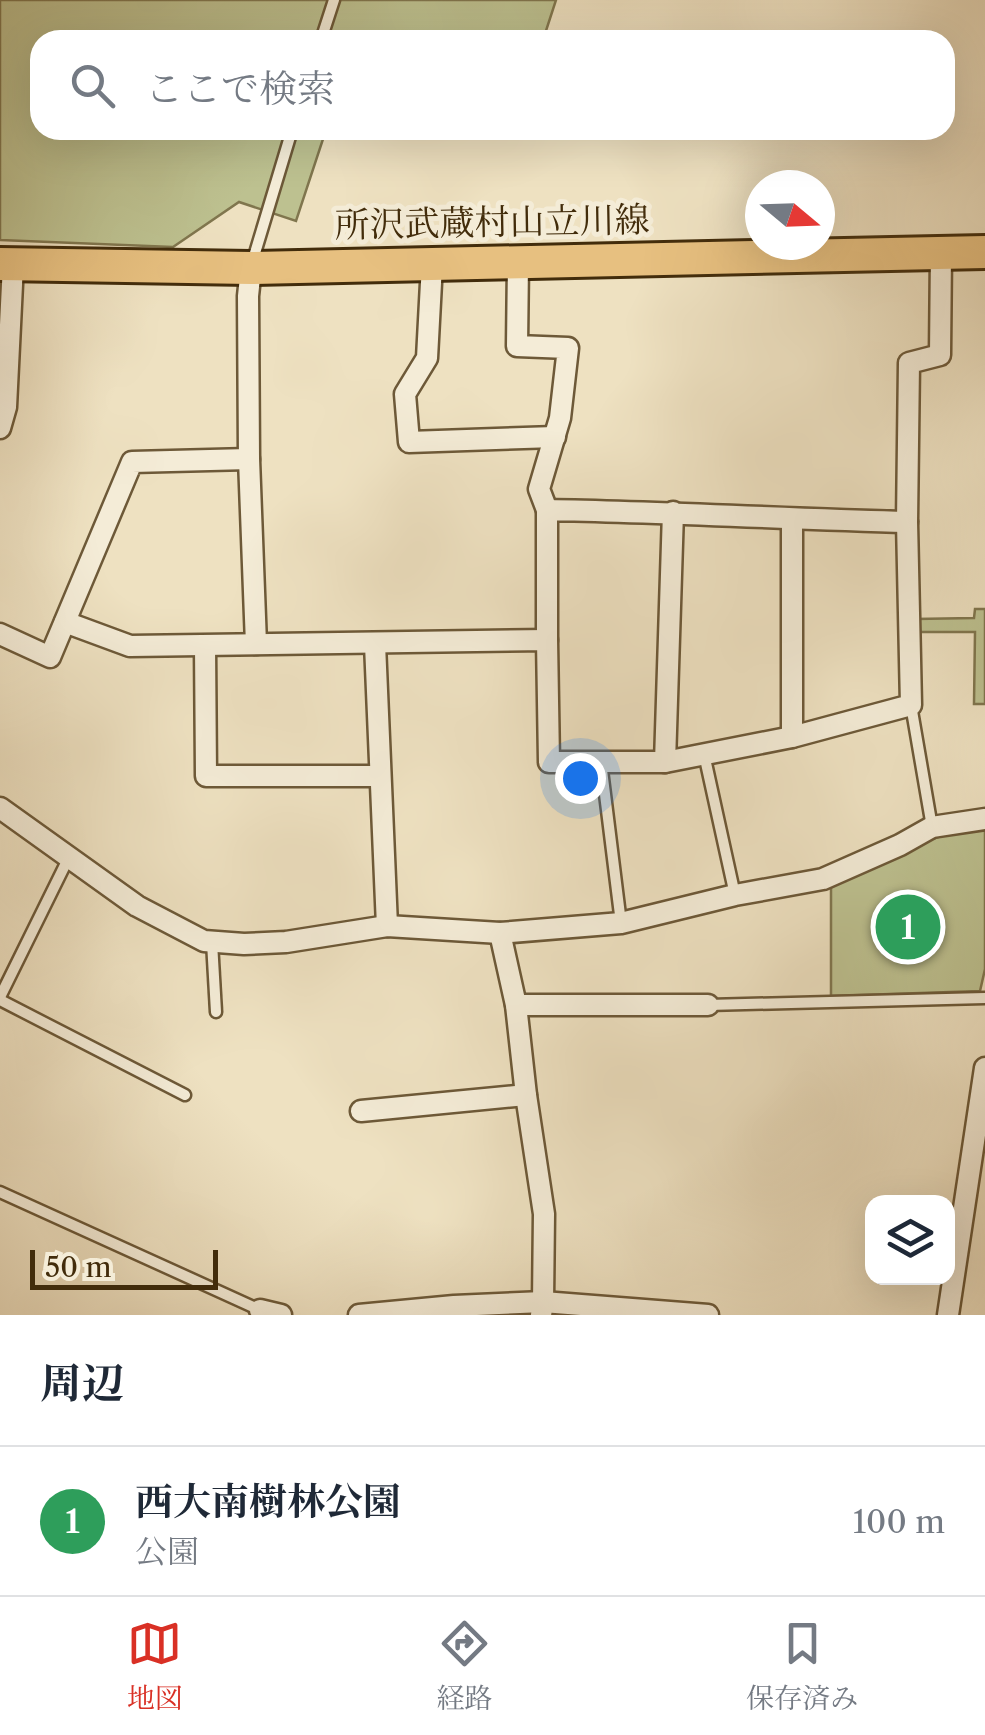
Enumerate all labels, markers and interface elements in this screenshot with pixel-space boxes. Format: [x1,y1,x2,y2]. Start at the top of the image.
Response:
search box [30,30,955,140]
icon: search [65,58,120,113]
text: ここで検索 [145,65,335,112]
north arrow [745,170,835,260]
street label: 所沢武蔵村山立川線 [334,198,650,246]
your location [555,753,606,804]
pin: 1 [876,890,940,964]
map controls [865,1195,955,1285]
button: layers [865,1195,955,1285]
scale bar [30,1245,218,1290]
text: 50 m [45,1250,112,1284]
text: 周辺 [40,1357,124,1409]
text: 西大南樹林公園 [135,1478,401,1525]
text: 1 [65,1502,80,1541]
text: 100 m [853,1502,945,1541]
text: 公園 [135,1532,199,1571]
tab: 地図 [127,1616,183,1716]
tab: 経路 [436,1616,492,1716]
tab: 保存済み [746,1616,858,1716]

